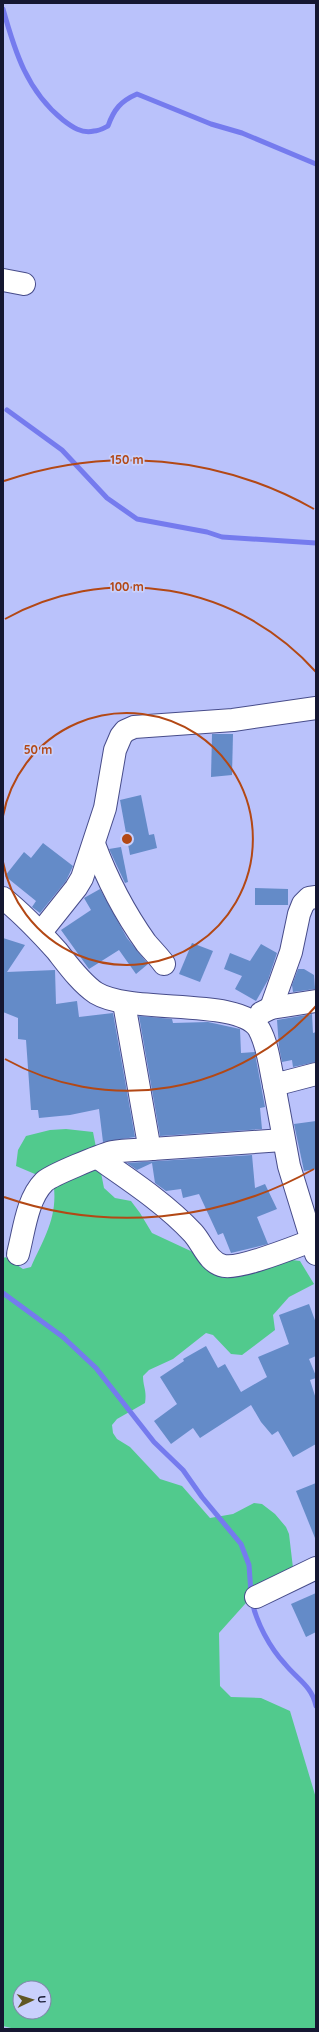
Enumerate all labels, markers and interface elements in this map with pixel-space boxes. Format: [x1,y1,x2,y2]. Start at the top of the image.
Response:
text: 150 m [110,452,144,467]
text: 100 m [110,579,144,594]
text: 50 m [24,742,52,757]
centre of rings [120,832,134,846]
north arrow [12,1980,52,2020]
text: U [35,1995,49,2004]

